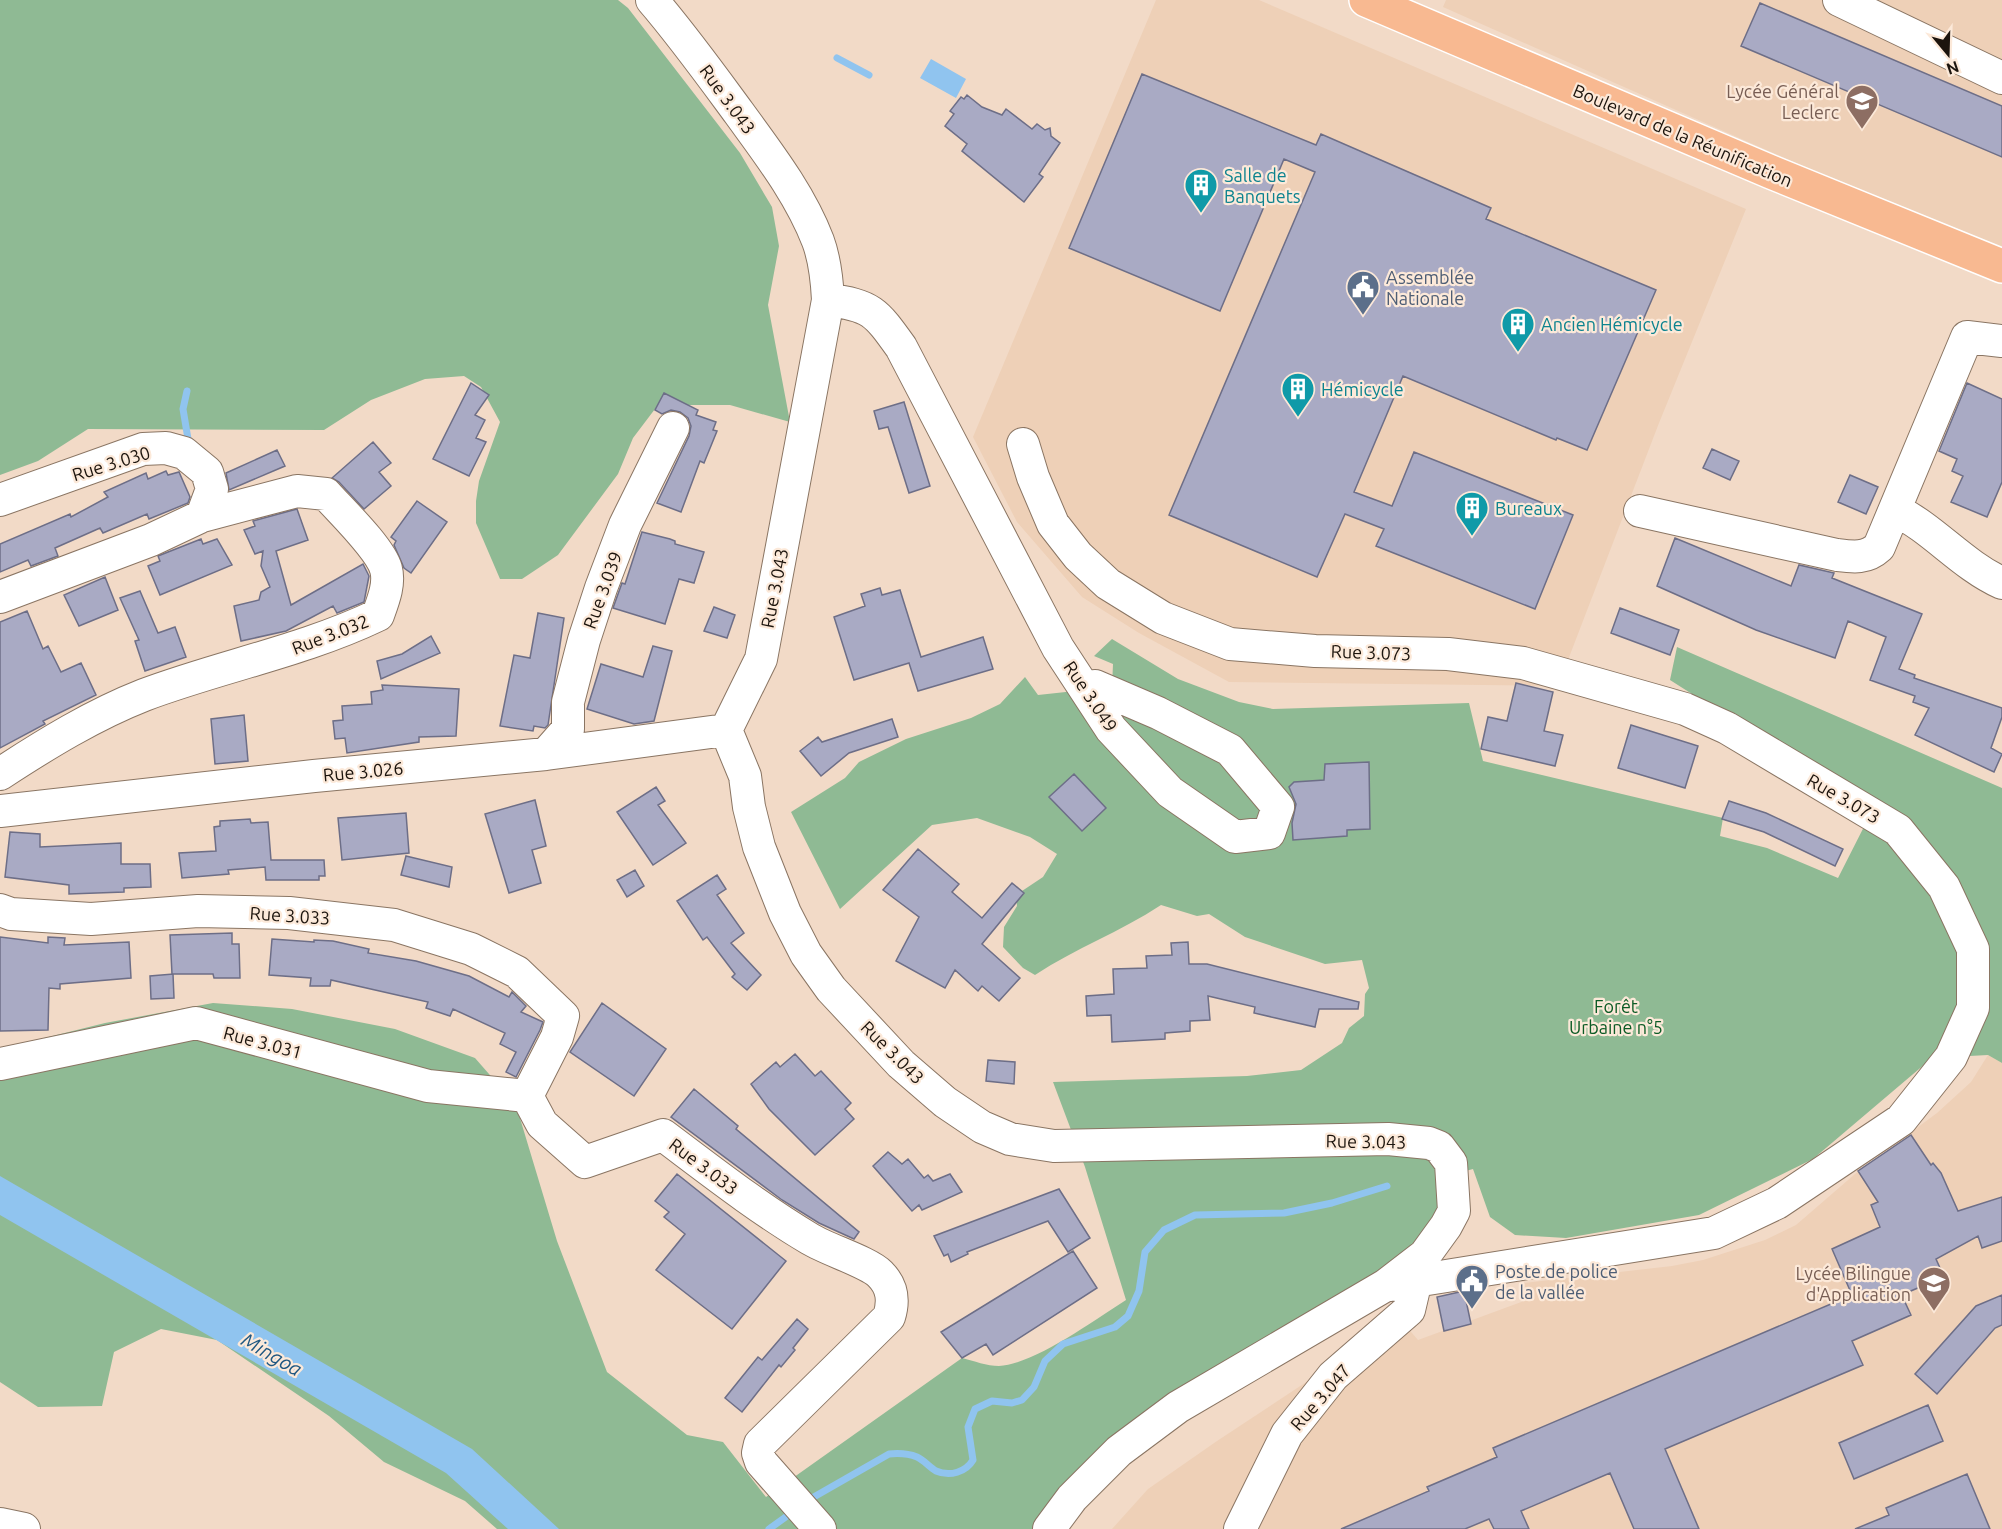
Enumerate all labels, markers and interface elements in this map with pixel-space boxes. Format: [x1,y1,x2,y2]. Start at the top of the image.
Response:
north arrow [1918,24,1978,84]
text: N [1944,58,1961,79]
street label: Rue 3.043 [696,61,760,137]
street label: Boulevard de la Réunification [1570,80,1796,190]
place label: Lycée Général Leclerc [1726,81,1839,122]
school or university icon: Lycée Général Leclerc [1844,83,1880,130]
place label: Salle de Banquets [1224,165,1301,206]
building icon: Salle de Banquets [1183,167,1219,214]
place label: Assemblée Nationale [1386,267,1474,308]
public building icon: Assemblée Nationale [1345,269,1381,316]
building icon: Ancien Hémicycle [1500,306,1536,353]
place label: Ancien Hémicycle [1541,314,1683,334]
building icon: Hémicycle [1280,371,1316,418]
place label: Hémicycle [1321,379,1404,399]
street label: Rue 3.030 [70,442,152,484]
building icon: Bureaux [1454,490,1490,537]
place label: Bureaux [1495,498,1562,518]
street label: Rue 3.043 [756,547,792,629]
street label: Rue 3.039 [579,549,625,631]
street label: Rue 3.032 [289,610,371,658]
street label: Rue 3.073 [1330,641,1412,663]
street label: Rue 3.049 [1060,657,1122,735]
street label: Rue 3.026 [322,758,404,784]
street label: Rue 3.073 [1804,769,1884,827]
street label: Rue 3.033 [249,902,331,928]
park label: Forêt Urbaine n°5 [1569,996,1663,1037]
street label: Rue 3.043 [857,1016,929,1088]
street label: Rue 3.031 [221,1022,305,1062]
street label: Rue 3.043 [1326,1130,1406,1152]
street label: Rue 3.033 [666,1134,742,1198]
place label: Poste de police de la vallée [1495,1261,1618,1302]
public building icon: Poste de police de la vallée [1454,1263,1490,1310]
place label: Lycée Bilingue d'Application [1795,1263,1911,1304]
school or university icon: Lycée Bilingue d'Application [1916,1265,1952,1312]
water label: Mingoa [238,1328,306,1380]
street label: Rue 3.047 [1286,1360,1354,1434]

